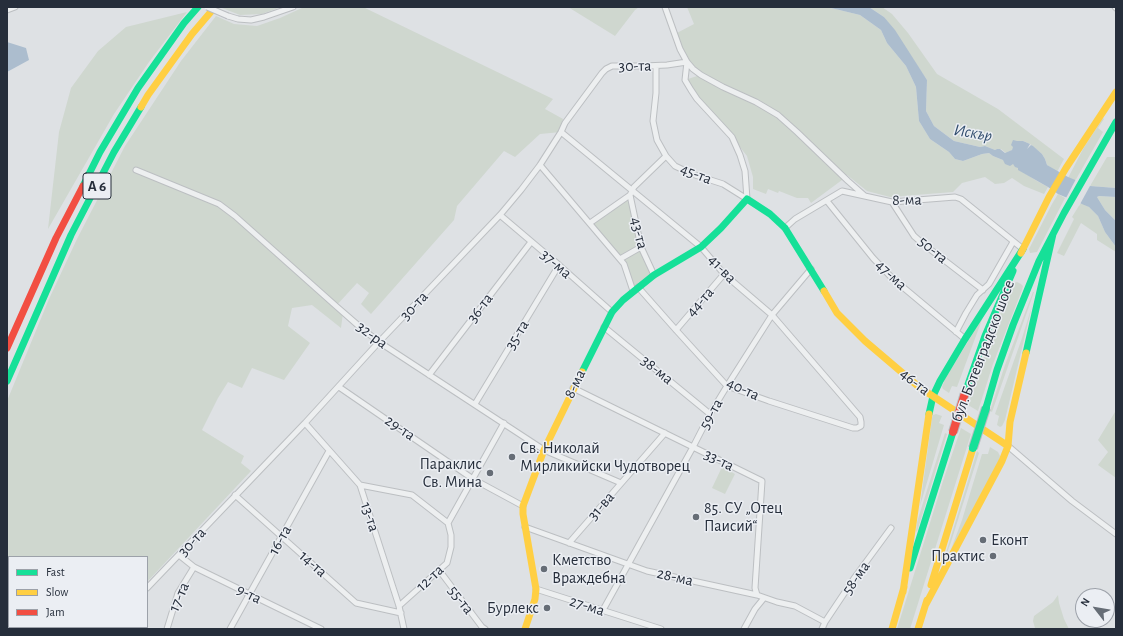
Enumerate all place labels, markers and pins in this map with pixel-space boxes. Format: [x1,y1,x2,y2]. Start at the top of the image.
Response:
place label: Св. Николай Мирликийски Чудотворец [520,438,690,476]
marker: Св. Николай Мирликийски Чудотворец [507,452,517,462]
place label: Параклис Св. Мина [420,454,482,492]
marker: Параклис Св. Мина [485,468,495,478]
place label: 85. СУ „Отец Паисий“ [704,498,783,536]
marker: 85. СУ „Отец Паисий“ [691,512,701,522]
place label: Еконт [991,530,1028,550]
marker: Еконт [978,535,988,545]
place label: Практис [931,546,985,566]
place label: Кметство Враждебна [552,550,626,588]
marker: Практис [988,551,998,561]
marker: Кметство Враждебна [539,564,549,574]
place label: Бурлекс [487,598,539,618]
marker: Бурлекс [542,603,552,613]

